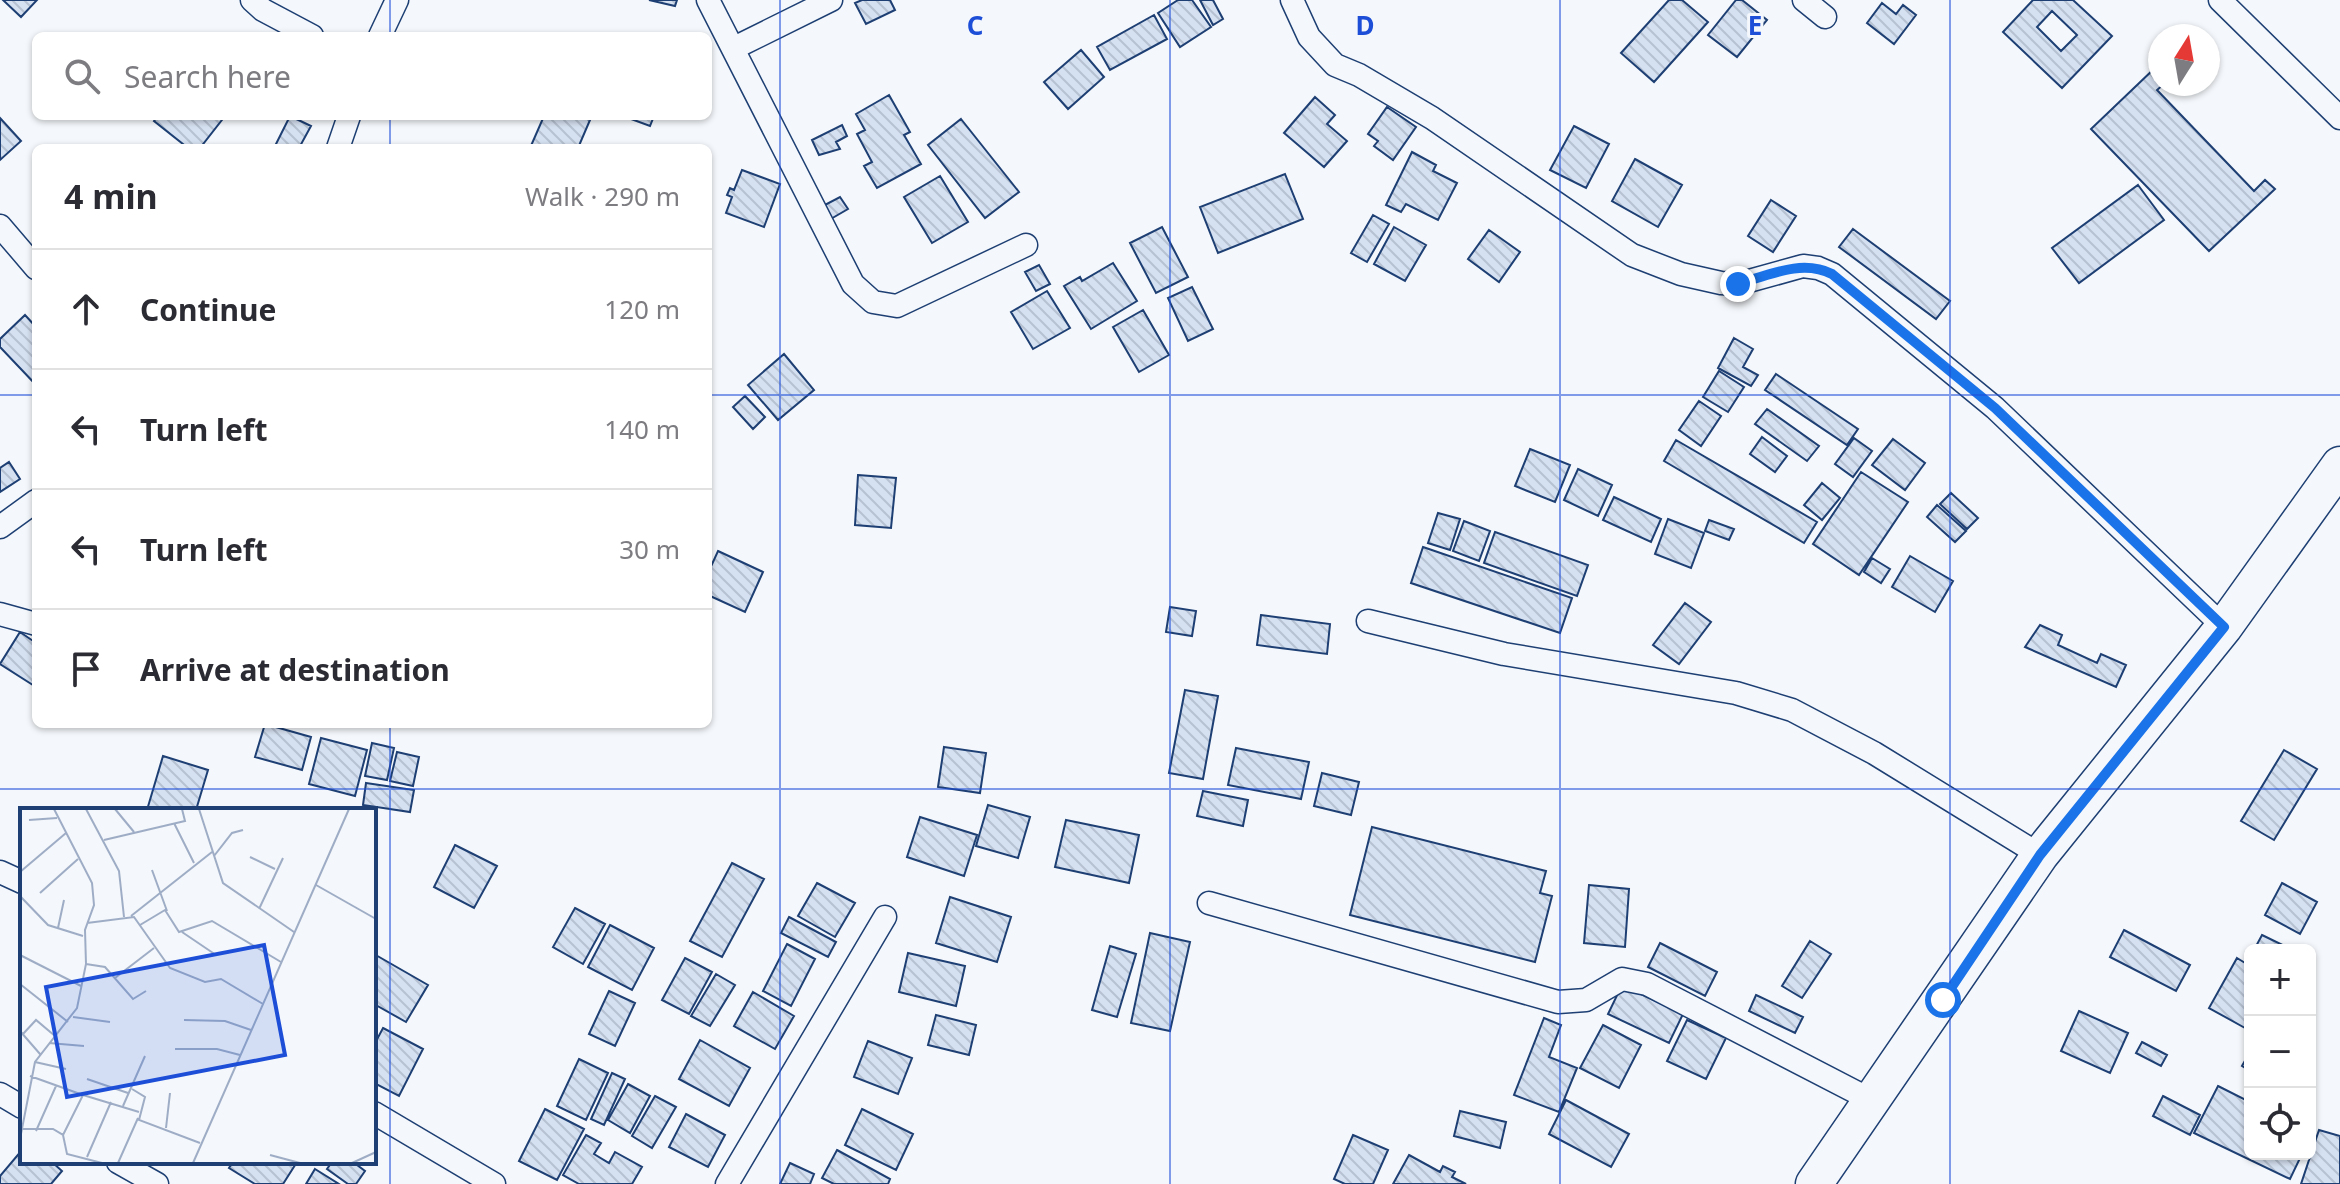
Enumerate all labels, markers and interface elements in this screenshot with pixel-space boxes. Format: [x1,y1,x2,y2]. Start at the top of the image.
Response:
text: C [967,7,983,43]
text: D [1355,7,1375,43]
text: E [1748,7,1762,43]
north arrow [2148,24,2220,96]
search box [32,32,712,120]
icon: search [60,54,104,98]
text: Search here [124,56,291,97]
text: 4 min [64,173,158,219]
text: Walk · 290 m [525,178,680,214]
route end [1720,266,1756,302]
icon: ahead [64,287,108,331]
text: Continue [140,289,276,330]
text: 120 m [604,291,680,327]
icon: left [64,407,108,451]
text: Turn left [140,409,268,450]
text: 140 m [604,411,680,447]
icon: left [64,527,108,571]
text: Turn left [140,529,268,570]
text: 30 m [619,531,680,567]
icon: arrive [64,647,108,691]
text: Arrive at destination [140,649,450,690]
inset map [20,808,376,1164]
map controls [2244,944,2316,1160]
button: + [2244,944,2316,1016]
route start [1925,982,1961,1018]
button: − [2244,1016,2316,1088]
button: locate [2244,1088,2316,1160]

